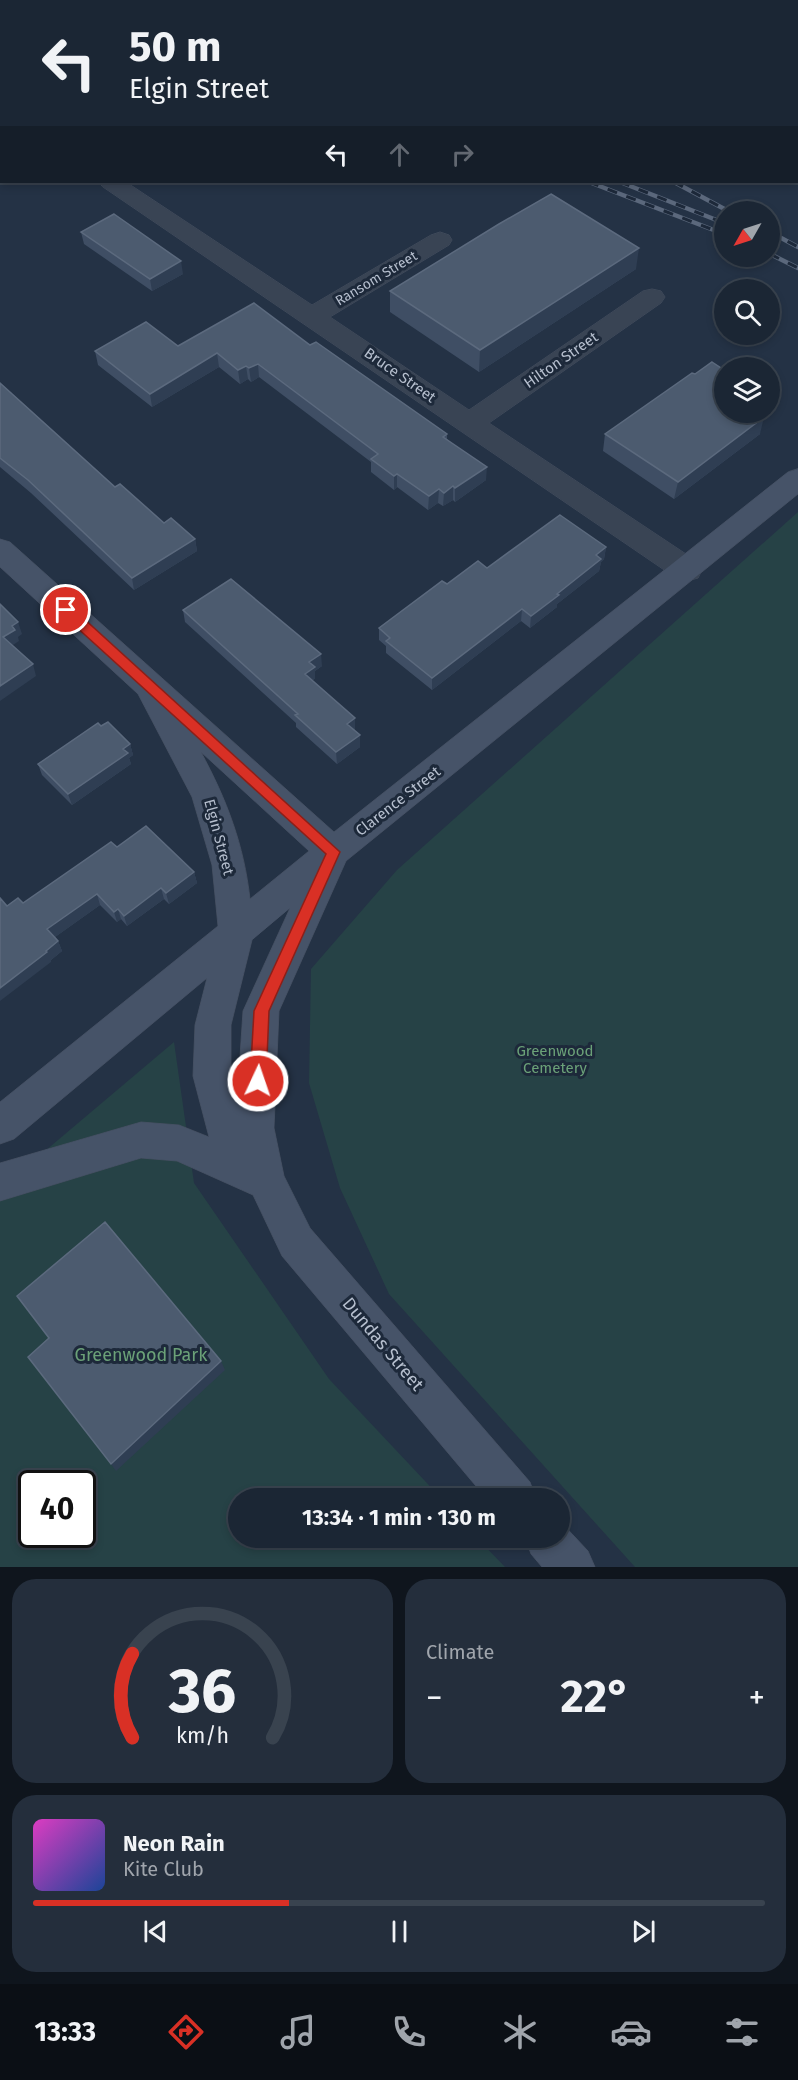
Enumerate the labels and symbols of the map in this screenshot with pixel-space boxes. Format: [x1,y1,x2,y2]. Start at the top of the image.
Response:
north arrow [714,201,780,267]
street label: Ransom Street [332,247,421,310]
street label: Hilton Street [521,328,602,392]
street label: Bruce Street [361,344,440,407]
pin [40,584,91,635]
street label: Clarence Street [352,762,444,840]
street label: Elgin Street [200,797,238,877]
park label: Greenwood Cemetery [516,1042,594,1077]
position arrow [226,1049,290,1113]
street label: Dundas Street [338,1293,429,1395]
park label: Greenwood Park [75,1344,208,1366]
speed limit sign: 40 [18,1470,96,1548]

